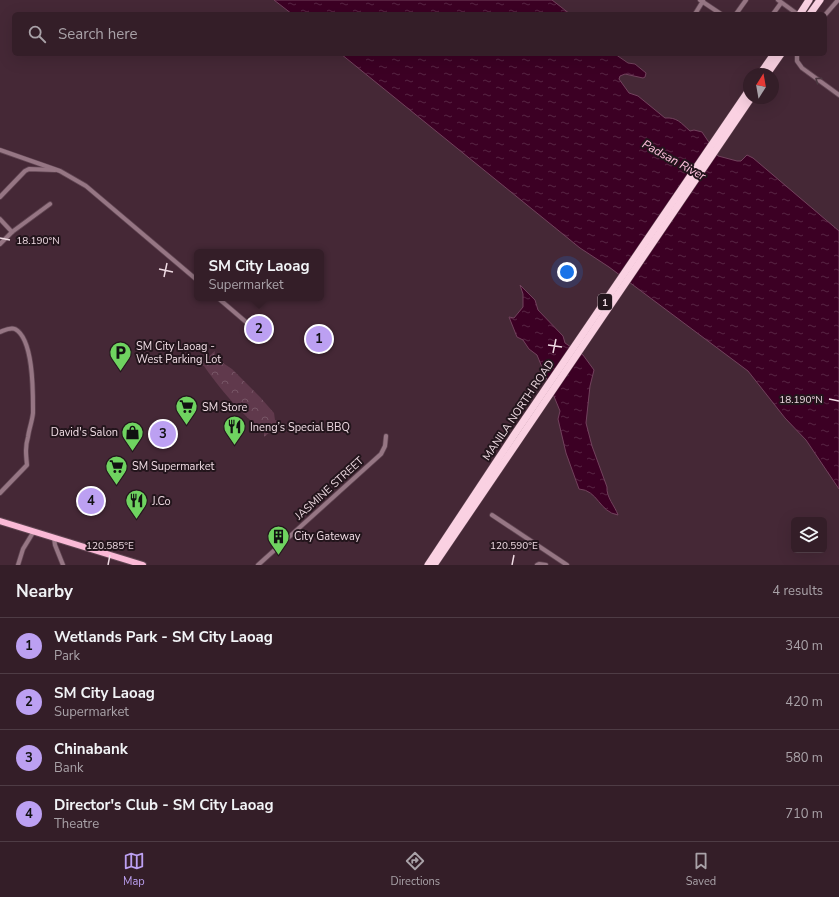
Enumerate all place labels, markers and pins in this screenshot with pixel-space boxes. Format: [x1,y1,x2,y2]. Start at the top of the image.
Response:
pin: 2 [246,314,272,344]
pin: 1 [306,324,332,354]
parking icon: SM City Laoag - West Parking Lot [108,339,134,372]
place label: SM City Laoag - West Parking Lot [136,339,221,367]
supermarket icon: SM Store [173,394,199,427]
place label: SM Store [202,400,248,415]
restaurant icon: Ineng’s Special BBQ [221,414,247,447]
shop icon: David's Salon [120,419,146,452]
pin: 3 [150,419,176,449]
place label: Ineng’s Special BBQ [250,420,350,435]
place label: David's Salon [51,425,118,440]
supermarket icon: SM Supermarket [103,453,129,486]
place label: SM Supermarket [132,459,215,474]
pin: 4 [78,486,104,516]
restaurant icon: J.Co [123,488,149,521]
place label: J.Co [151,494,171,509]
building icon: City Gateway [265,523,291,556]
place label: City Gateway [294,529,361,544]

